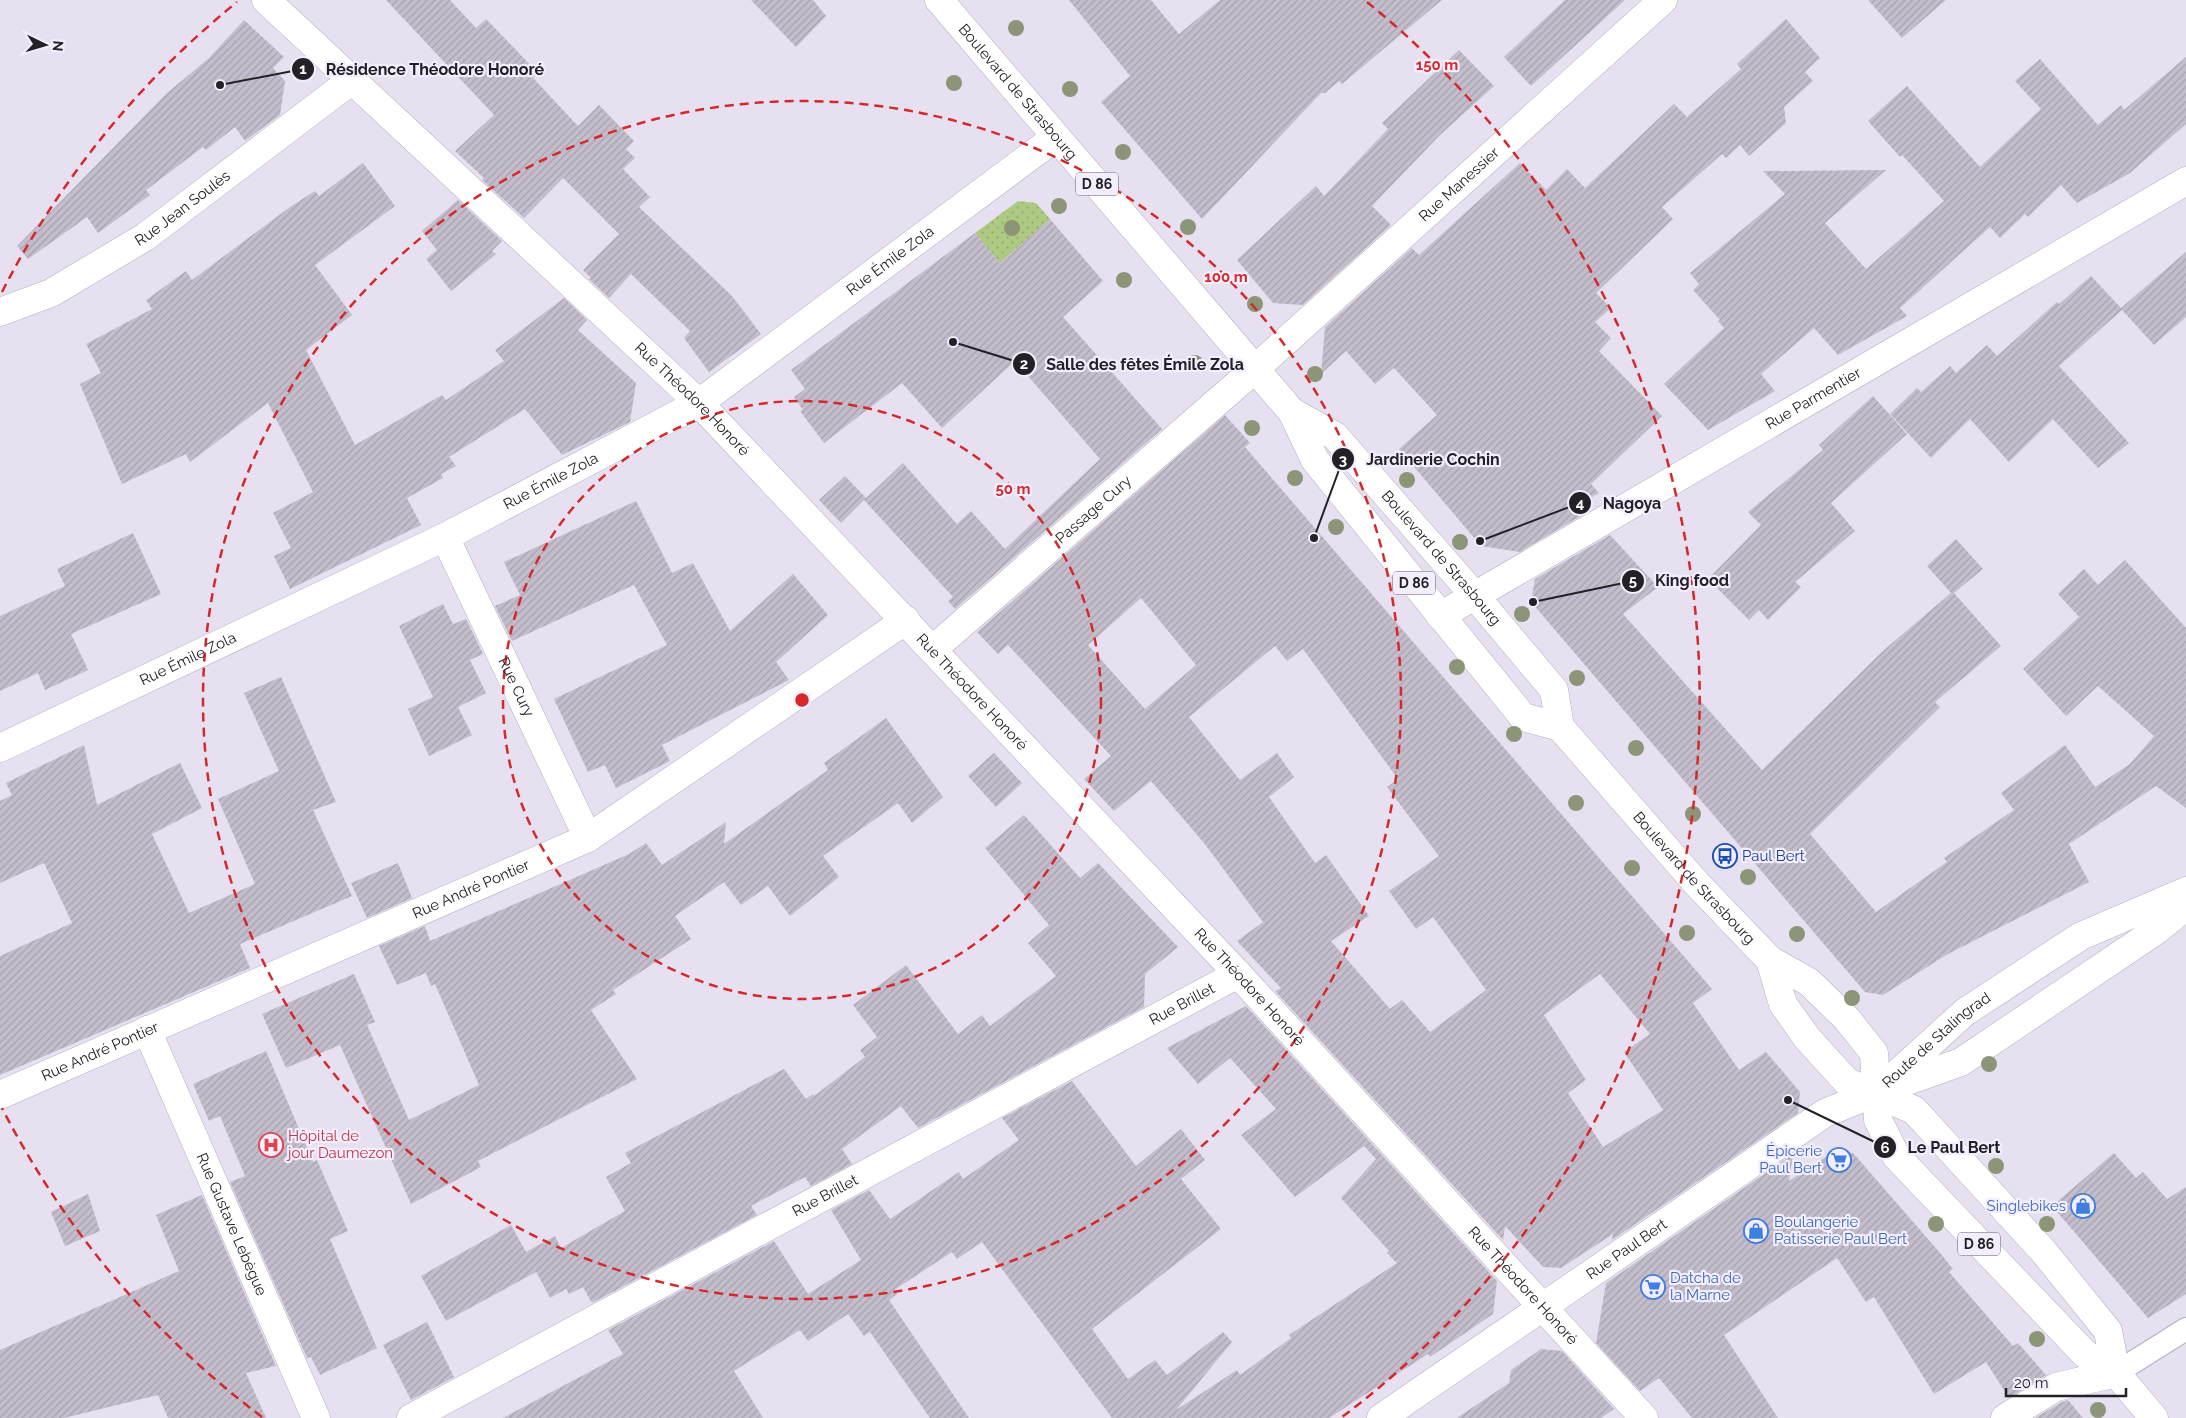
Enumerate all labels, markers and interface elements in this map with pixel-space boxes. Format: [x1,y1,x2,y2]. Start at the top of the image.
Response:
north arrow [20,20,70,70]
street label: Boulevard de Strasbourg [955,20,1081,163]
text: N [50,40,66,52]
callout: Résidence Théodore Honoré [291,54,554,85]
text: 150 m [1416,56,1458,74]
text: 1 [299,60,307,78]
text: Résidence Théodore Honoré [326,60,545,79]
street label: Rue Manessier [1415,143,1503,225]
street label: Rue Jean Soulès [132,167,234,250]
road number: D 86 [1076,172,1118,195]
street label: Rue Émile Zola [843,222,937,299]
text: 100 m [1204,268,1248,286]
street label: Rue Théodore Honoré [631,339,753,460]
callout: Salle des fêtes Émile Zola [1011,349,1254,380]
text: Salle des fêtes Émile Zola [1046,354,1244,374]
text: 2 [1020,355,1028,373]
street label: Rue Parmentier [1762,363,1865,433]
callout: Jardinerie Cochin [1331,444,1509,475]
street label: Rue Émile Zola [500,449,601,514]
text: Jardinerie Cochin [1366,450,1500,469]
text: 3 [1339,451,1347,469]
street label: Passage Cury [1052,472,1135,547]
text: 50 m [995,480,1031,498]
street label: Boulevard de Strasbourg [1378,487,1505,629]
callout: Nagoya [1568,487,1671,518]
text: 4 [1576,494,1585,512]
text: Nagoya [1603,494,1661,513]
callout: King food [1620,565,1739,596]
text: King food [1655,571,1729,590]
road number: D 86 [1393,572,1435,594]
text: 5 [1629,572,1637,590]
street label: Rue Émile Zola [137,628,239,689]
street label: Rue Théodore Honoré [912,630,1031,754]
street label: Rue Cury [494,654,538,720]
centre of rings [793,691,811,709]
street label: Boulevard de Strasbourg [1629,808,1759,948]
bus stop icon: Paul Bert [1712,843,1738,869]
place label: Paul Bert [1742,847,1805,865]
street label: Rue André Pontier [410,855,533,923]
street label: Rue Théodore Honoré [1191,924,1308,1050]
street label: Rue Brillet [1146,979,1218,1029]
street label: Route de Stalingrad [1879,989,1994,1092]
street label: Rue André Pontier [39,1018,162,1085]
place label: Hôpital de jour Daumezon [286,1127,393,1162]
hospital icon: Hôpital de jour Daumezon [258,1132,284,1158]
callout: Le Paul Bert [1872,1132,2011,1163]
text: Le Paul Bert [1908,1138,2000,1157]
text: 6 [1880,1139,1890,1157]
place label: Épicerie Paul Bert [1759,1142,1822,1177]
supermarket icon: Épicerie Paul Bert [1826,1147,1852,1173]
street label: Rue Gustave Lebègue [193,1150,271,1299]
street label: Rue Brillet [789,1171,861,1221]
shop icon: Singlebikes [2070,1193,2096,1219]
place label: Singlebikes [1987,1197,2066,1215]
place label: Boulangerie Patisserie Paul Bert [1774,1213,1907,1248]
street label: Rue Paul Bert [1583,1215,1671,1283]
shop icon: Boulangerie Patisserie Paul Bert [1743,1218,1769,1244]
street label: Rue Théodore Honoré [1464,1223,1582,1349]
road number: D 86 [1958,1232,2000,1256]
place label: Datcha de la Marne [1670,1269,1741,1304]
supermarket icon: Datcha de la Marne [1640,1274,1666,1300]
scale bar [2006,1366,2126,1398]
text: 20 m [2014,1374,2049,1392]

